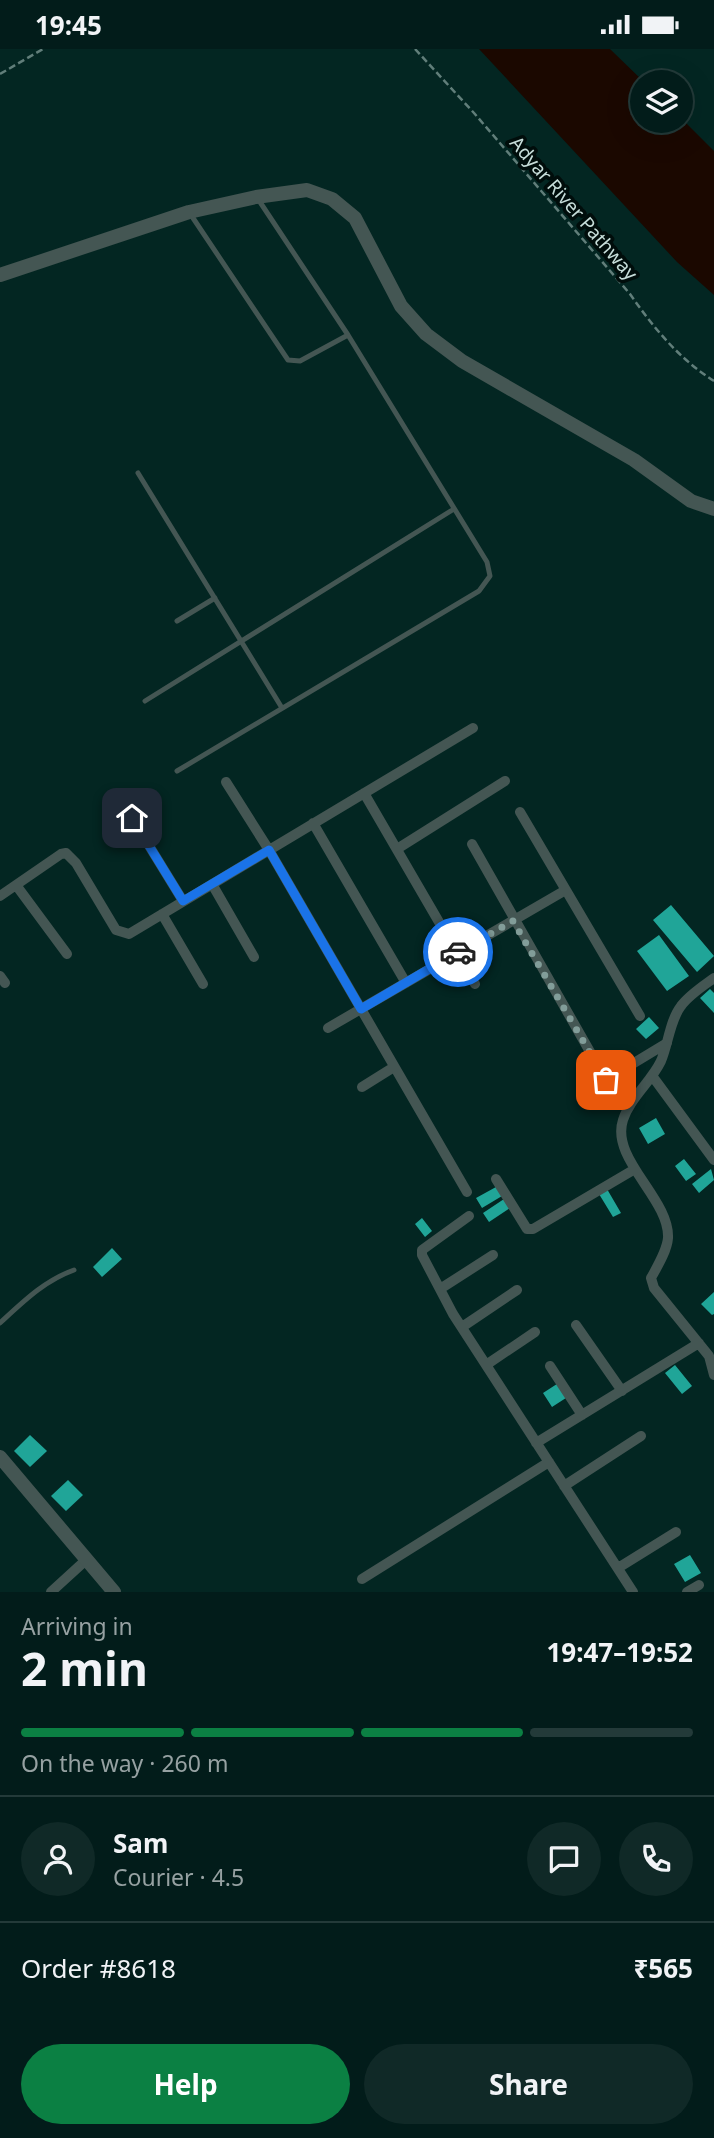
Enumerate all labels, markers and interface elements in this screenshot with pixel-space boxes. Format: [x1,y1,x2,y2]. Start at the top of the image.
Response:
text: 19:45 [35,7,102,43]
map controls [630,70,693,133]
button: layers [630,70,693,133]
street label: Adyar River Pathway [504,130,644,286]
pin [102,788,162,848]
icon: home [113,799,151,837]
courier [423,917,493,987]
icon: car [439,933,477,971]
pin [576,1050,636,1110]
icon: bag [587,1061,625,1099]
text: Arriving in [21,1610,133,1642]
text: 19:47–19:52 [546,1634,693,1670]
text: 2 min [21,1637,148,1699]
text: On the way · 260 m [21,1747,228,1779]
button: person [21,1822,95,1896]
button: chat [527,1822,601,1896]
button: phone [619,1822,693,1896]
text: Sam [113,1825,168,1861]
text: Courier · 4.5 [113,1861,244,1893]
text: Order #8618 [21,1950,176,1986]
text: ₹565 [634,1950,693,1986]
button: Help [21,2044,350,2124]
button: Share [364,2044,693,2124]

